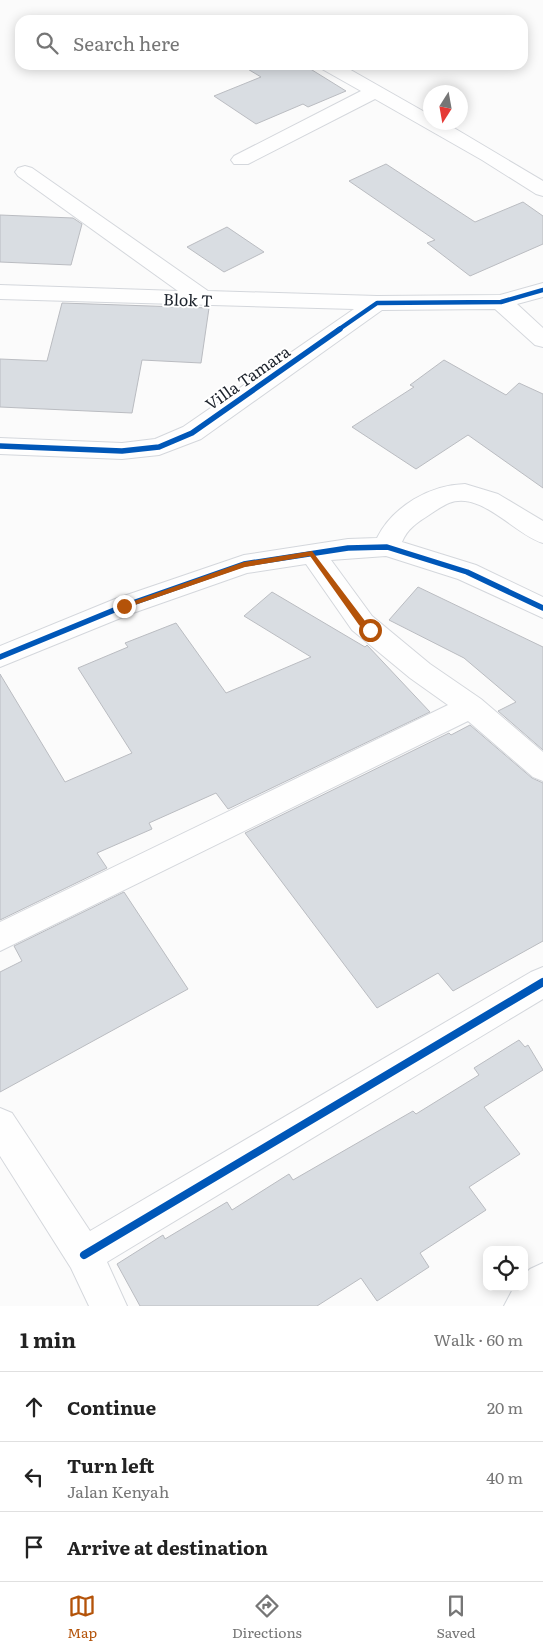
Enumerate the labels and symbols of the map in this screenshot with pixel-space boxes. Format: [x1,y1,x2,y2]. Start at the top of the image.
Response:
north arrow [423,85,468,130]
street label: Blok T [163,286,213,312]
street label: Villa Tamara [200,339,295,415]
route end [113,595,136,618]
route start [359,619,382,642]

